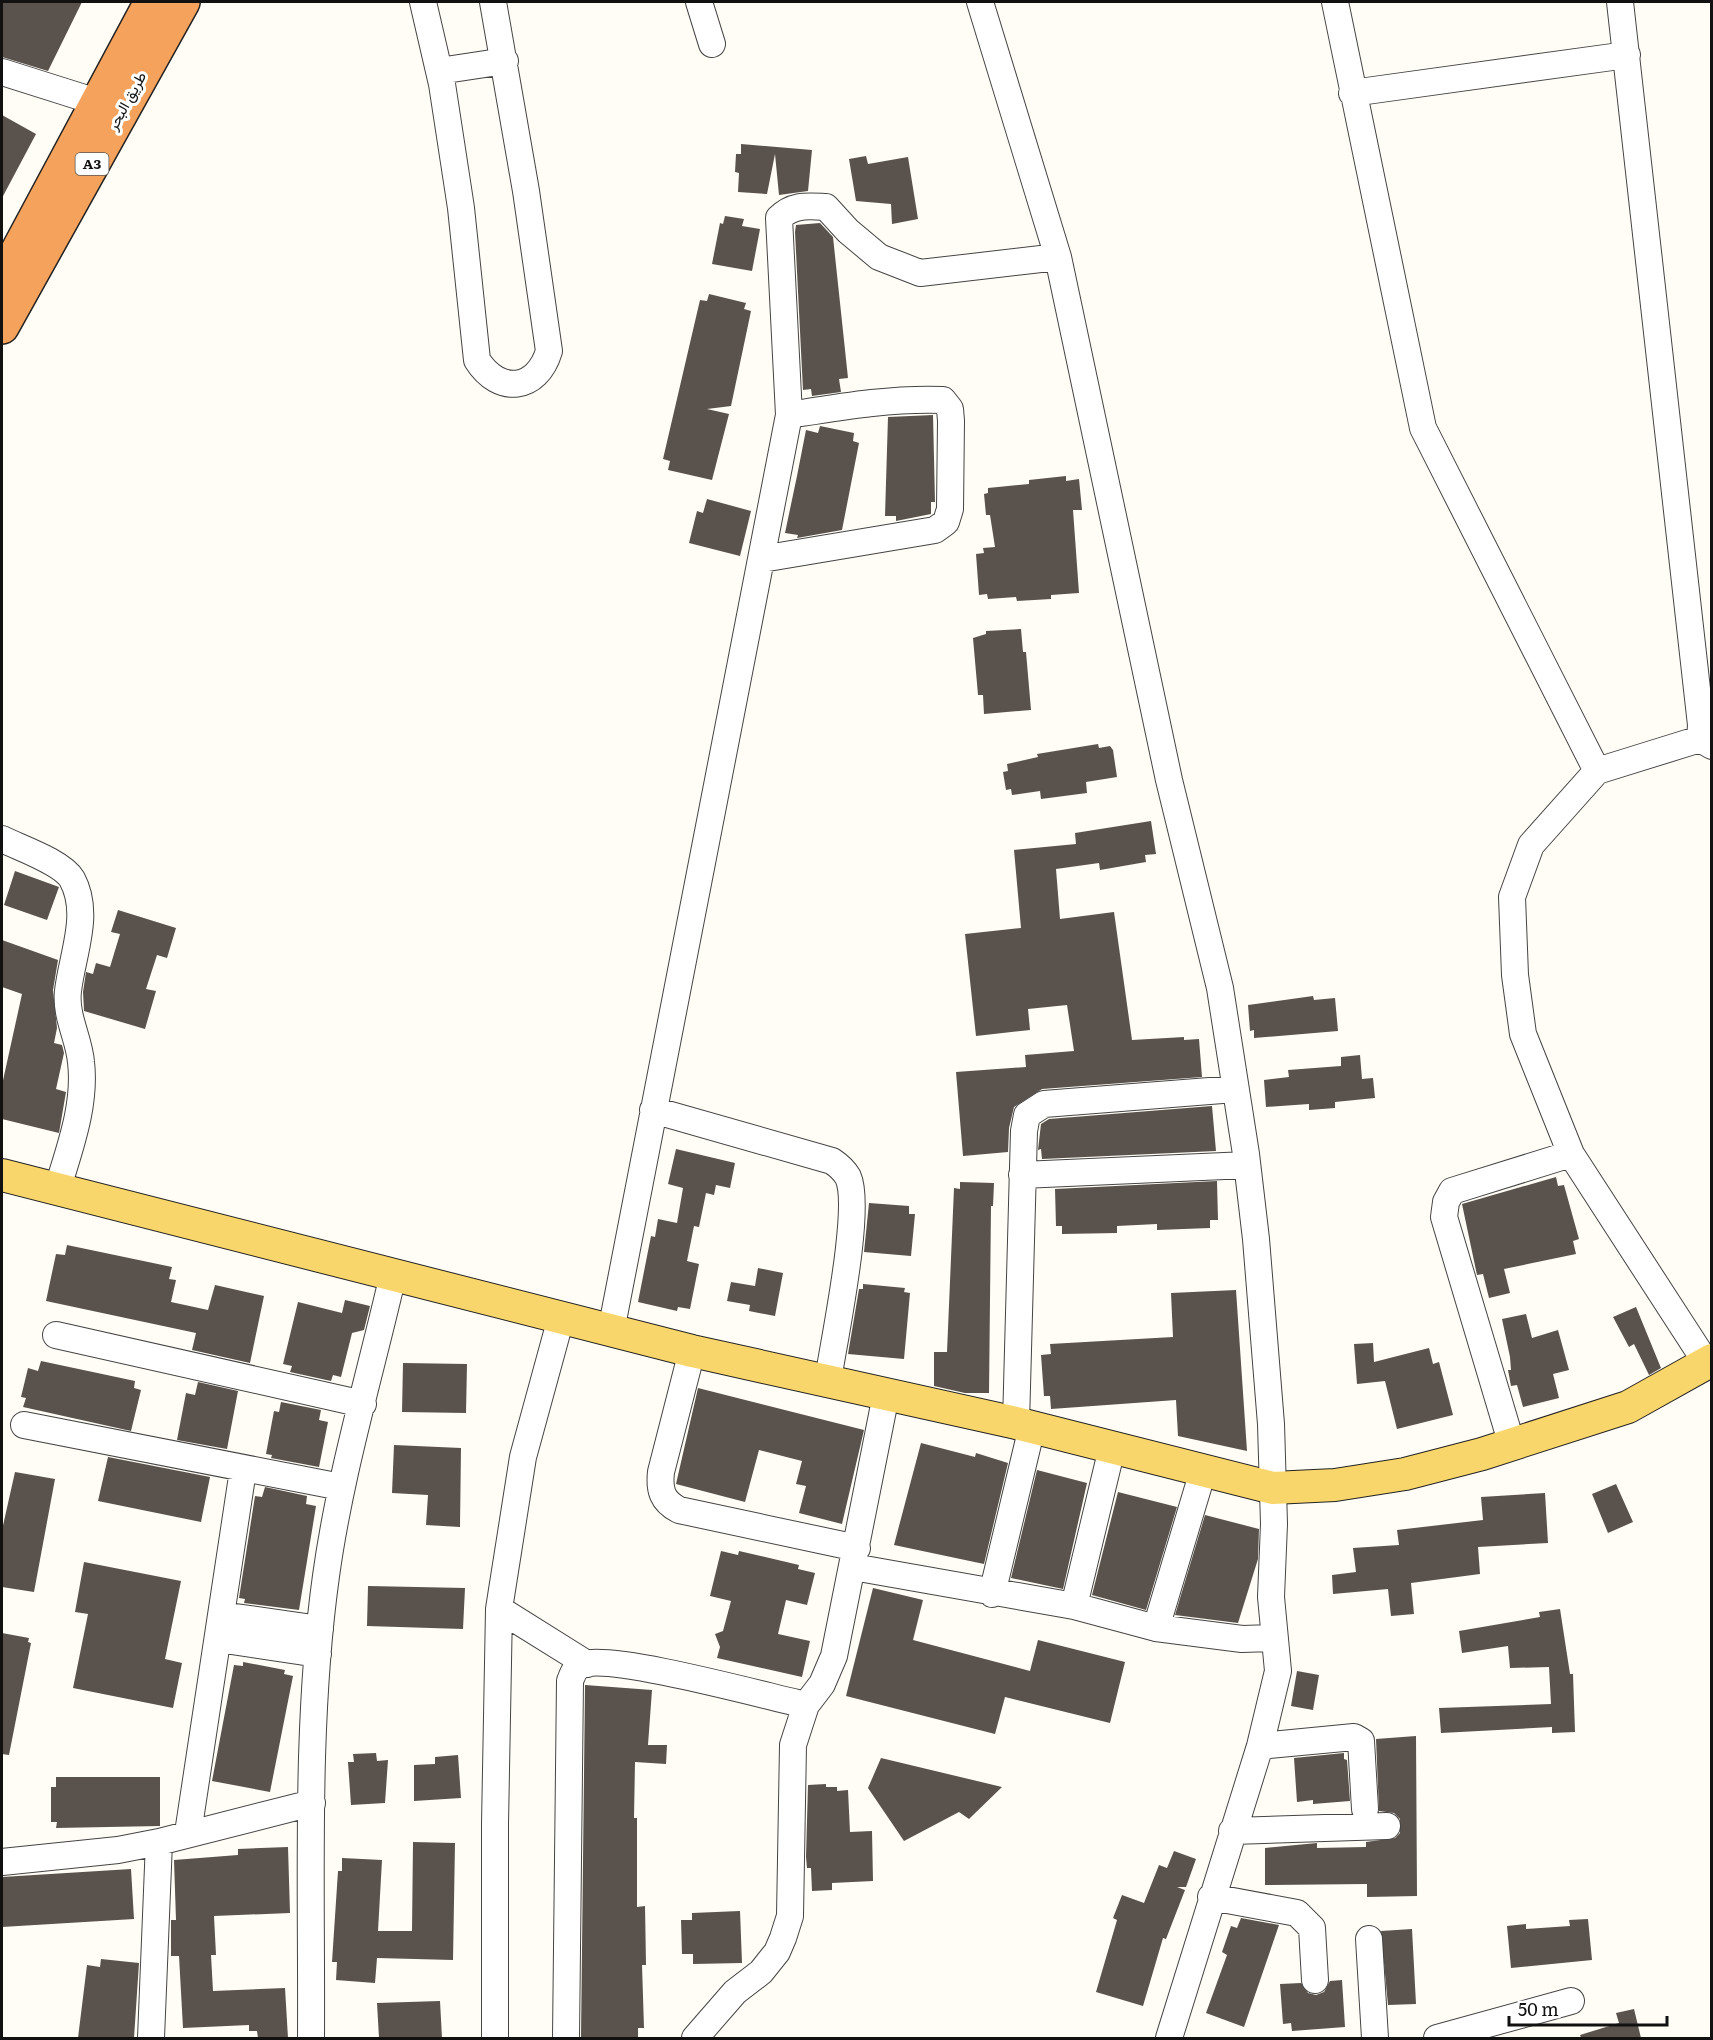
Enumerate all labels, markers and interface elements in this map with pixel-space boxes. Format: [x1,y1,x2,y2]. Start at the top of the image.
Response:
street label: طريق البحر [100,67,151,135]
road number: A3 [76,153,109,175]
scale bar [1509,1989,1666,2027]
text: 50 m [1518,1995,1559,2022]

